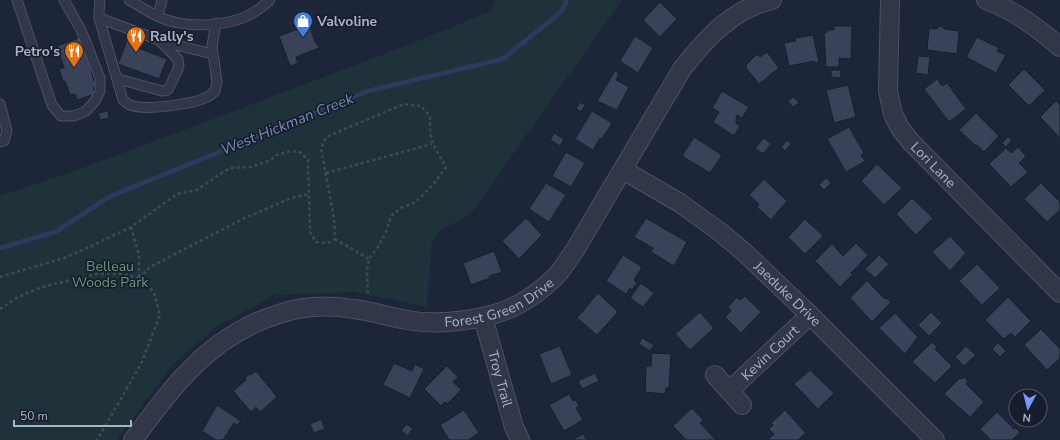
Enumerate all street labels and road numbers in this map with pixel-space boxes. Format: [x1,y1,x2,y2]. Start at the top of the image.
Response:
street label: Lori Lane [906,138,960,192]
street label: Jaeduke Drive [749,257,825,331]
street label: Forest Green Drive [444,274,558,332]
street label: Kevin Court [737,321,803,385]
street label: Troy Trail [483,348,517,410]

